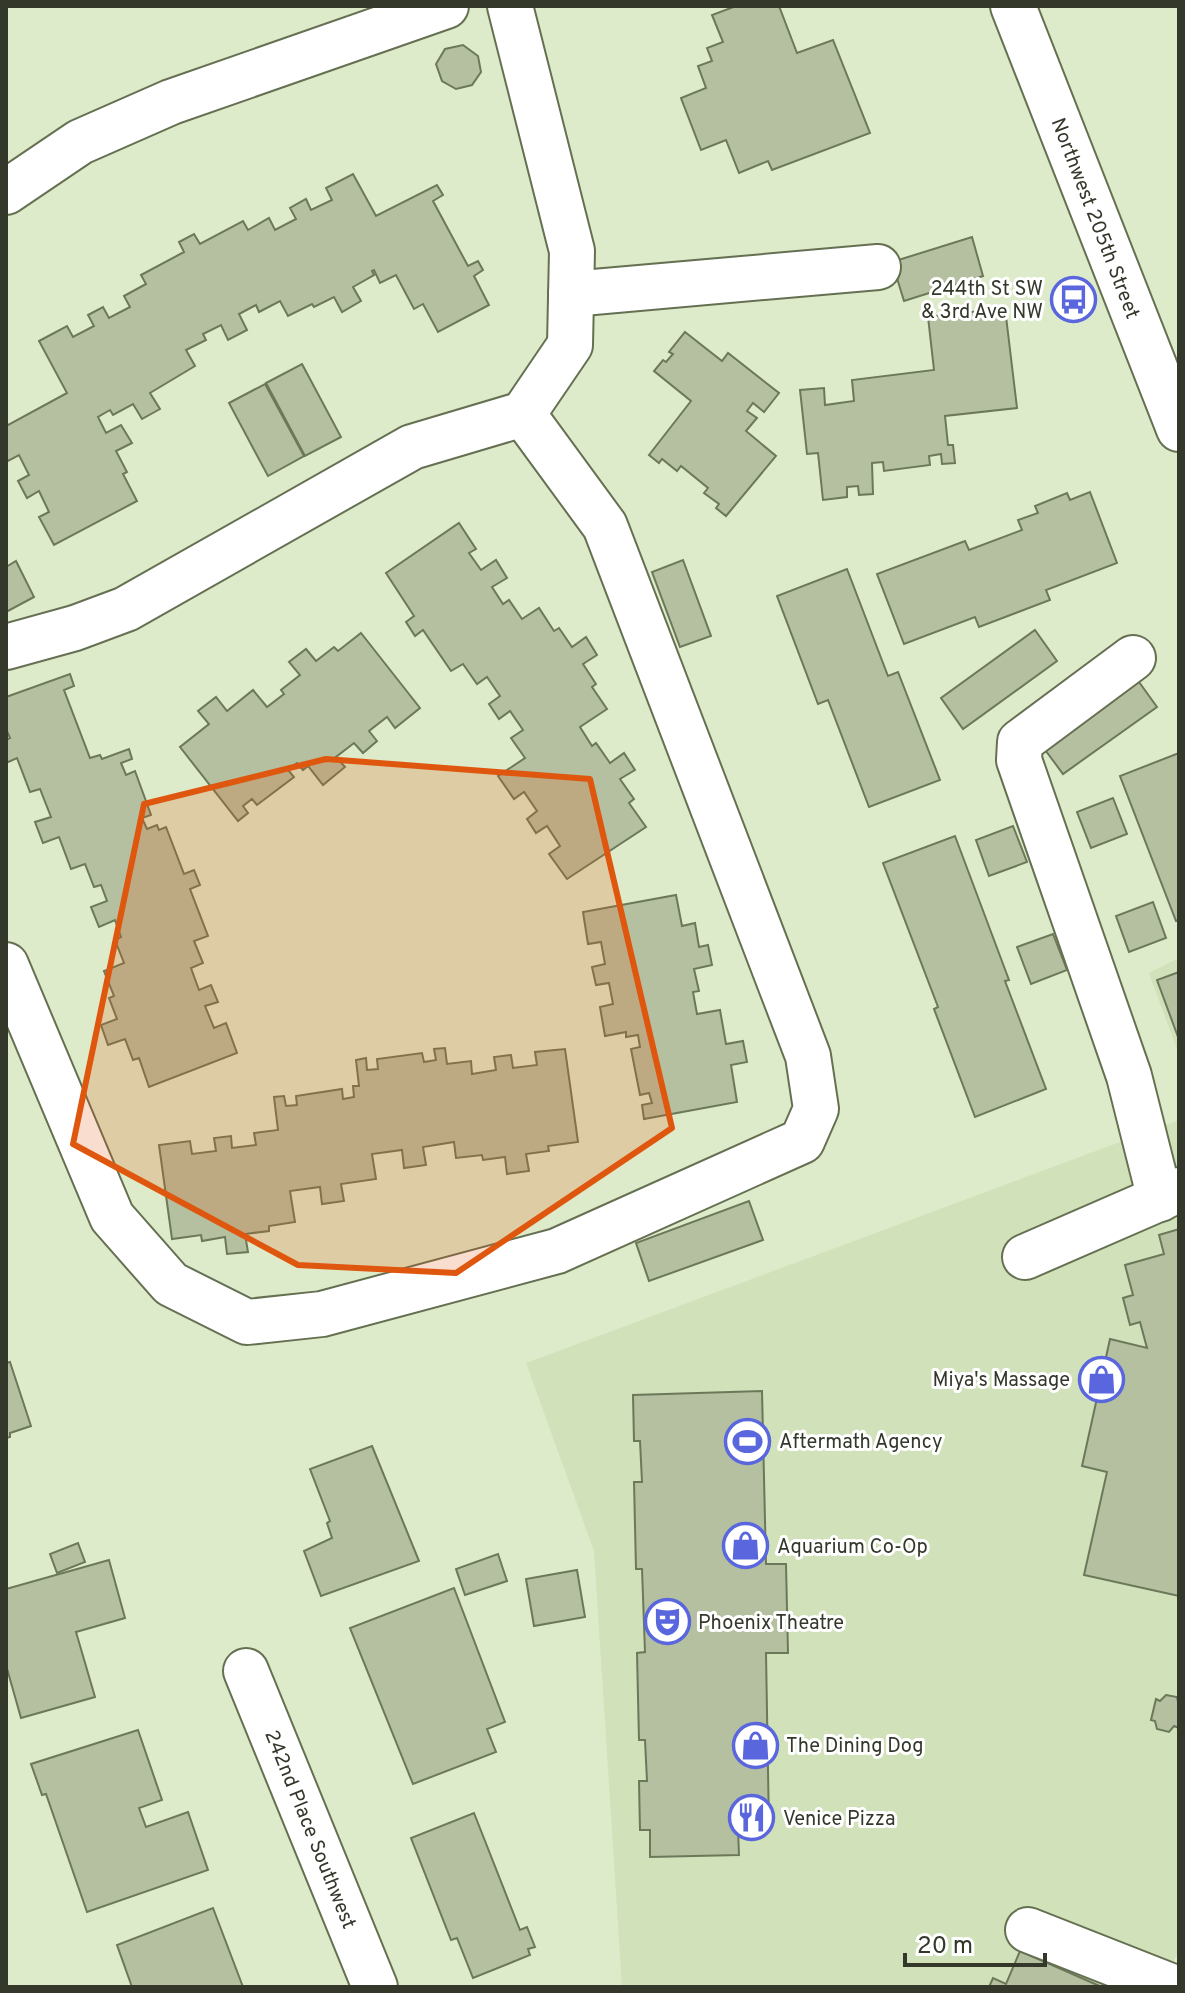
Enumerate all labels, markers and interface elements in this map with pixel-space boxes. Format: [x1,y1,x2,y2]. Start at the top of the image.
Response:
street label: Northwest 205th Street [1044,114,1144,323]
bus stop icon: 244th St SW & 3rd Ave NW [1050,276,1098,324]
place label: 244th St SW & 3rd Ave NW [921,277,1043,326]
shop icon: Miya's Massage [1077,1355,1125,1403]
place label: Miya's Massage [932,1368,1070,1394]
sports icon: Aftermath Agency [724,1417,772,1465]
place label: Aftermath Agency [779,1430,943,1456]
shop icon: Aquarium Co-Op [722,1522,770,1570]
place label: Aquarium Co-Op [777,1535,928,1561]
theatre icon: Phoenix Theatre [643,1598,691,1646]
place label: Phoenix Theatre [698,1611,844,1637]
shop icon: The Dining Dog [731,1721,779,1769]
street label: 242nd Place Southwest [257,1727,361,1933]
place label: The Dining Dog [786,1734,923,1760]
restaurant icon: Venice Pizza [728,1794,776,1842]
place label: Venice Pizza [783,1807,895,1833]
scale bar [905,1917,1045,1967]
text: 20 m [917,1932,973,1962]

